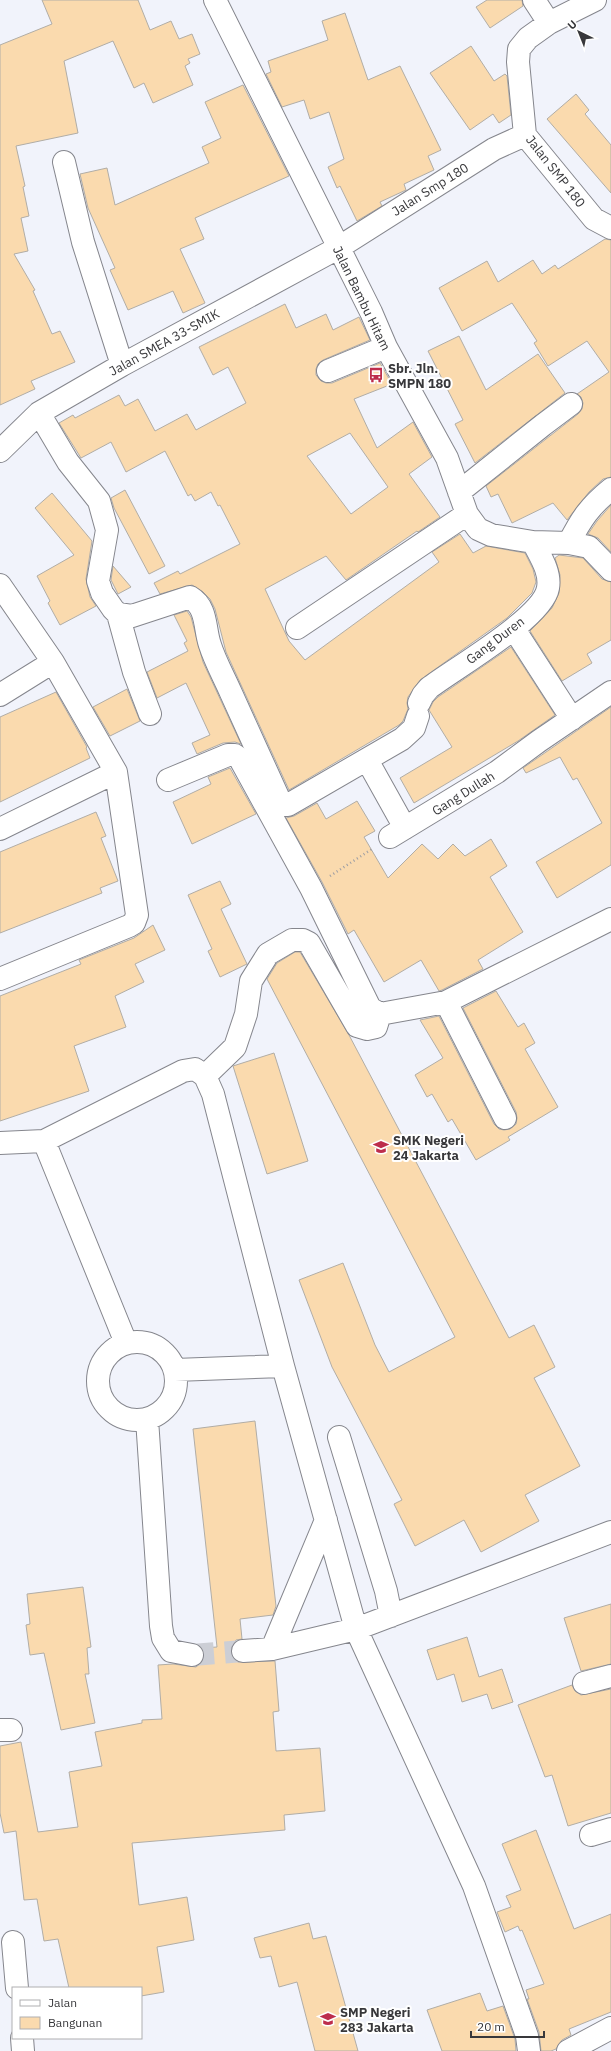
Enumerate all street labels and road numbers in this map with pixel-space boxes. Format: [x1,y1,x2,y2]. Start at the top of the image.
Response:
street label: Jalan SMP 180 [522,132,589,211]
street label: Jalan Smp 180 [389,159,472,220]
street label: Jalan Bambu Hitam [329,243,394,353]
street label: Jalan SMEA 33-SMIK [106,305,222,380]
street label: Gang Duren [463,613,528,668]
street label: Gang Dullah [429,767,498,819]

